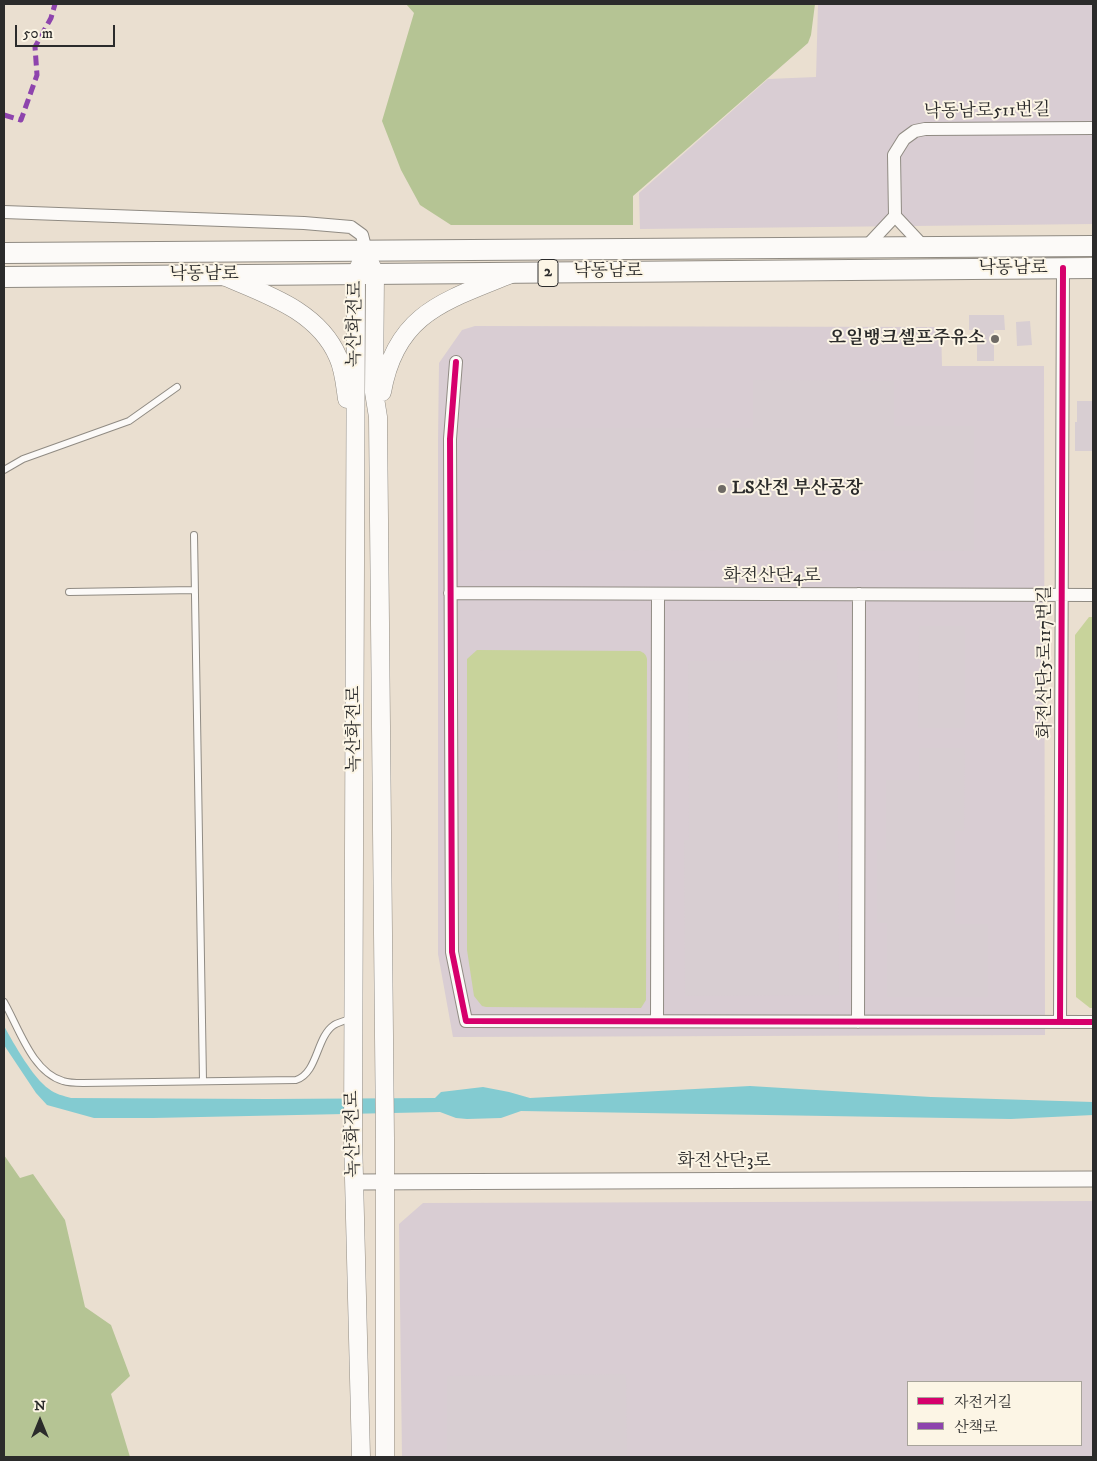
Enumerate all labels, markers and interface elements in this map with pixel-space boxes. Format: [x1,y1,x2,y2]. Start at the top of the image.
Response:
scale bar [18,15,118,47]
text: 50 m [23,24,53,43]
street label: 낙동남로511번길 [924,100,1050,124]
street label: 낙동남로 [978,258,1048,280]
road number: 2 [538,260,558,286]
street label: 낙동남로 [573,261,643,283]
street label: 낙동남로 [169,264,239,286]
street label: 녹산화전로 [344,280,368,368]
place label: 오일뱅크셀프주유소 [829,328,985,350]
marker: 오일뱅크셀프주유소 [989,333,1001,345]
place label: LS산전 부산공장 [732,478,863,500]
marker: LS산전 부산공장 [716,483,728,495]
street label: 화전산단4로 [723,566,821,588]
street label: 화전산단5로117번길 [1035,585,1057,739]
street label: 녹산화전로 [344,686,366,772]
street label: 녹산화전로 [342,1090,366,1178]
street label: 화전산단3로 [677,1151,771,1173]
legend [907,1381,1082,1446]
text: 자전거길 [954,1393,1012,1412]
north arrow [15,1396,65,1446]
text: N [34,1397,46,1415]
text: 산책로 [954,1418,997,1437]

